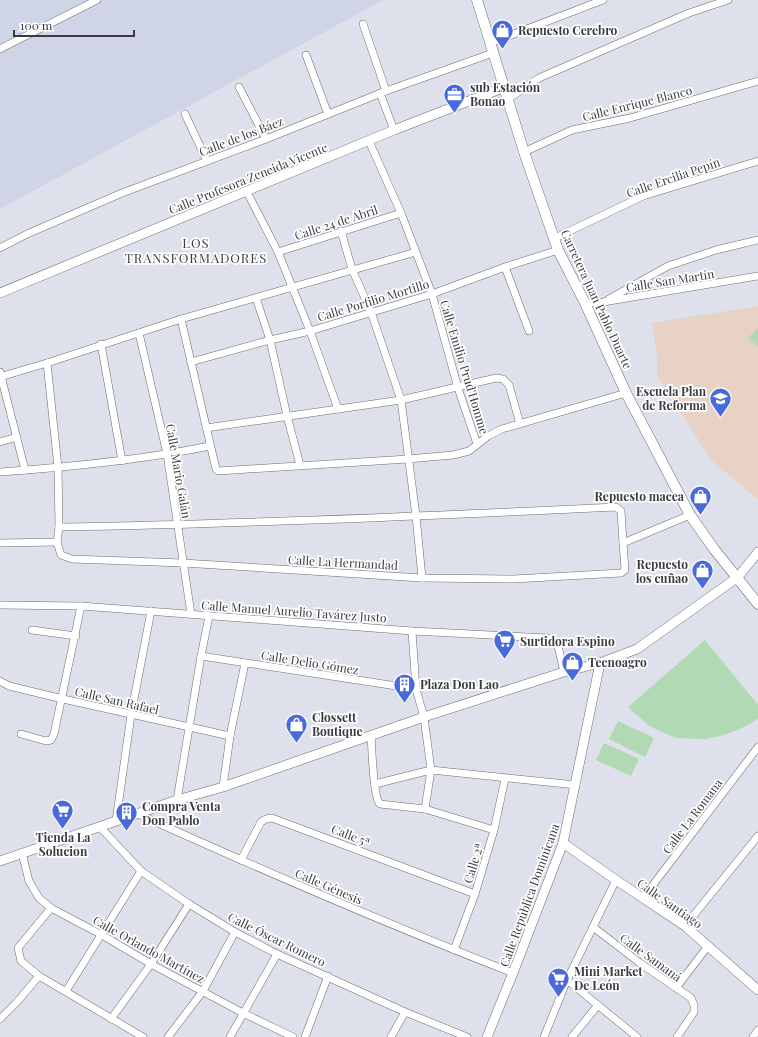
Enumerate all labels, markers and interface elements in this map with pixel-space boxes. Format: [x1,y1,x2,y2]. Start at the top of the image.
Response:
scale bar [14,12,134,38]
text: 100 m [20,17,53,33]
shop icon: Repuesto Cerebro [489,17,515,50]
place label: Repuesto Cerebro [518,22,618,38]
place label: sub Estación Bonao [470,79,541,109]
office icon: sub Estación Bonao [442,81,468,114]
street label: Calle Enrique Blanco [580,82,694,124]
street label: Calle de los Báez [197,112,286,159]
street label: Calle Profesora Zeneida Vicente [166,139,330,217]
street label: Calle Ercilia Pepín [624,153,722,201]
street label: Calle 24 de Abril [292,201,380,243]
street label: Carretera Juan Pablo Duarte [558,227,636,371]
district label: LOS TRANSFORMADORES [125,234,267,266]
street label: Calle San Martín [625,265,715,295]
street label: Calle Porfilio Mortillo [315,275,431,325]
street label: Calle Emilio Prud'Homme [437,298,493,436]
place label: Escuela Plan de Reforma [636,383,707,413]
school or university icon: Escuela Plan de Reforma [708,385,734,418]
street label: Calle Mario Galán [163,422,195,520]
shop icon: Repuesto macea [687,483,713,516]
place label: Repuesto macea [595,488,685,504]
street label: Calle La Hermandad [288,551,398,573]
place label: Repuesto los cuñao [636,556,688,586]
shop icon: Repuesto los cuñao [690,558,716,591]
street label: Calle Manuel Aurelio Tavárez Justo [201,597,388,625]
supermarket icon: Surtidora Espino [492,628,518,661]
place label: Surtidora Espino [520,633,615,649]
street label: Calle Delio Gómez [260,646,360,678]
shop icon: Tecnoagro [560,649,586,682]
place label: Tecnoagro [588,654,647,670]
building icon: Plaza Don Lao [391,671,417,704]
place label: Plaza Don Lao [420,676,499,692]
street label: Calle San Rafael [73,683,161,718]
place label: Clossett Boutique [312,709,362,739]
shop icon: Clossett Boutique [284,711,310,744]
street label: Calle La Romana [659,775,725,857]
supermarket icon: Tienda La Solucion [50,797,76,830]
place label: Compra Venta Don Pablo [142,798,221,828]
building icon: Compra Venta Don Pablo [113,800,139,833]
street label: Calle 5ª [329,820,373,850]
street label: Calle República Dominicana [496,821,562,969]
place label: Tienda La Solucion [36,829,91,859]
street label: Calle 2ª [459,840,487,885]
street label: Calle Génesis [293,865,365,907]
street label: Calle Santiago [634,875,706,932]
street label: Calle Óscar Romero [225,908,329,970]
street label: Calle Orlando Martínez [90,912,208,987]
street label: Calle Samaná [617,929,685,985]
place label: Mini Market De León [574,963,643,993]
supermarket icon: Mini Market De León [546,965,572,998]

